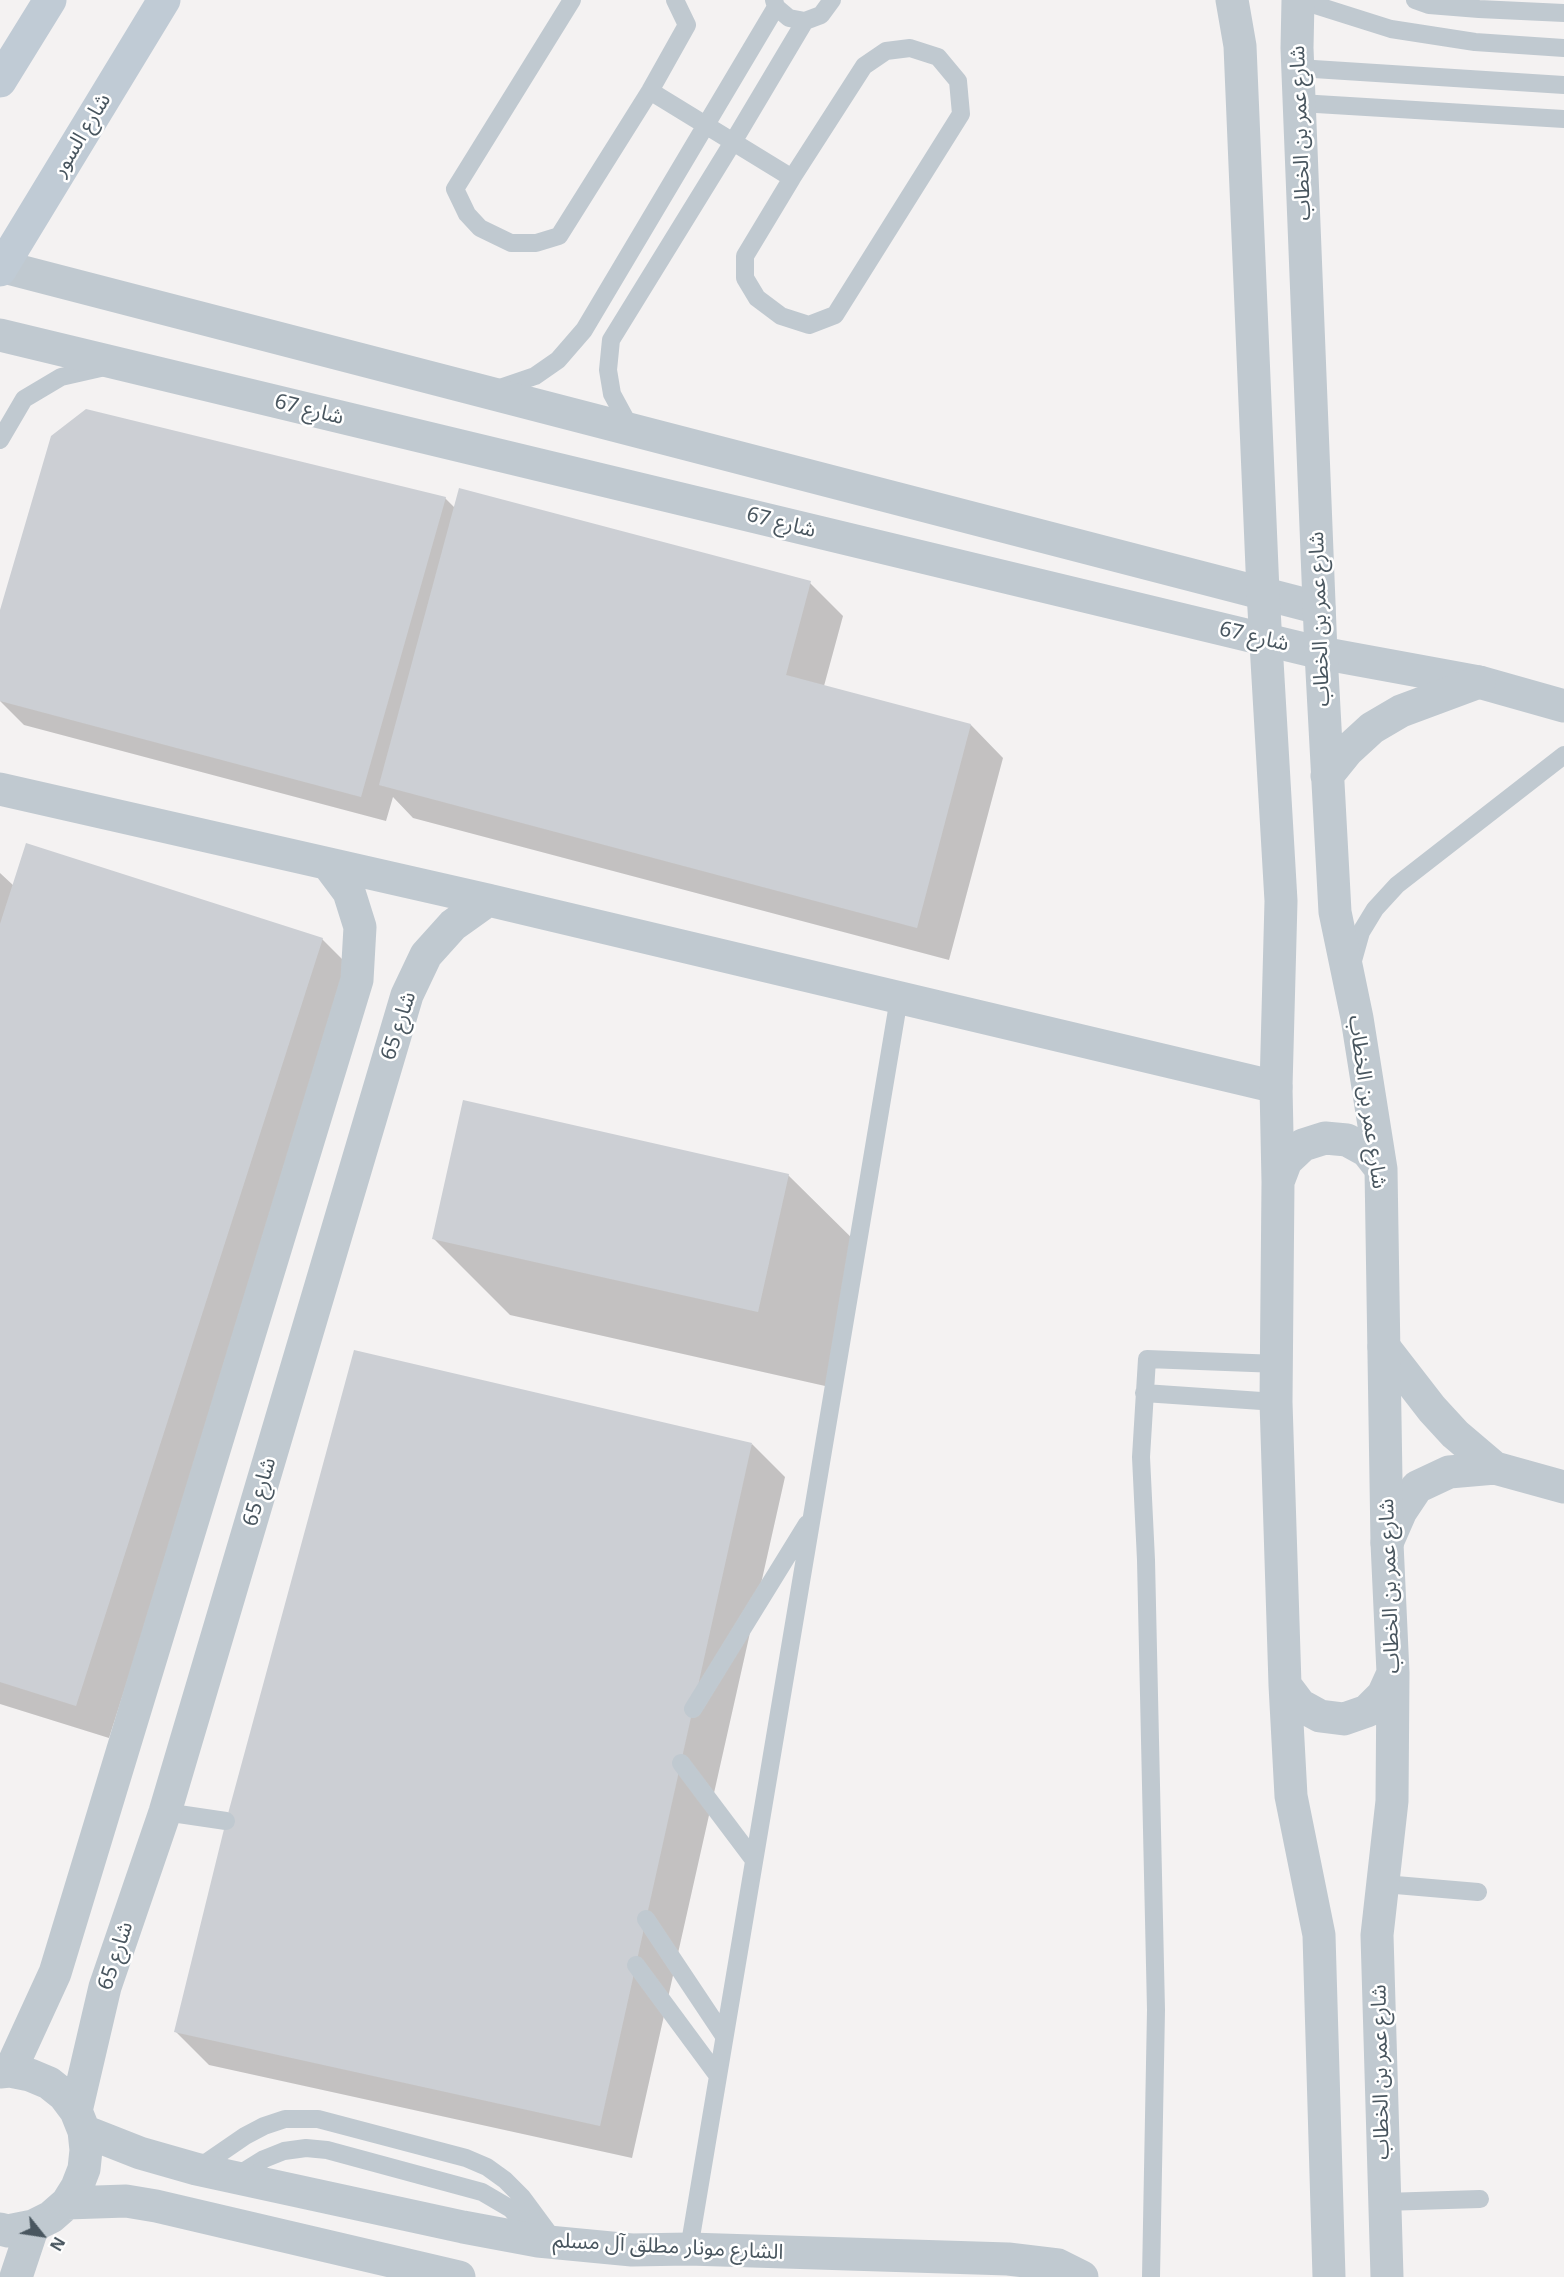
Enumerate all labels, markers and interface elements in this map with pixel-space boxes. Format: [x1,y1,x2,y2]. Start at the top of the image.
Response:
street label: شارع عمر بن الخطاب [1285,45,1317,221]
street label: شارع السور [47,89,117,181]
street label: شارع 67 [272,389,346,431]
street label: شارع 67 [744,502,818,544]
street label: شارع عمر بن الخطاب [1304,531,1336,707]
street label: شارع 67 [1217,617,1291,657]
street label: شارع 65 [376,989,422,1063]
street label: شارع عمر بن الخطاب [1342,1014,1392,1190]
street label: شارع 65 [238,1455,282,1529]
street label: شارع عمر بن الخطاب [1374,1498,1406,1674]
street label: شارع 65 [93,1919,139,1993]
street label: شارع عمر بن الخطاب [1367,1984,1395,2160]
north arrow [12,2205,72,2265]
street label: الشارع مونار مطلق آل مسلم [552,2228,784,2266]
text: N [45,2233,70,2255]

